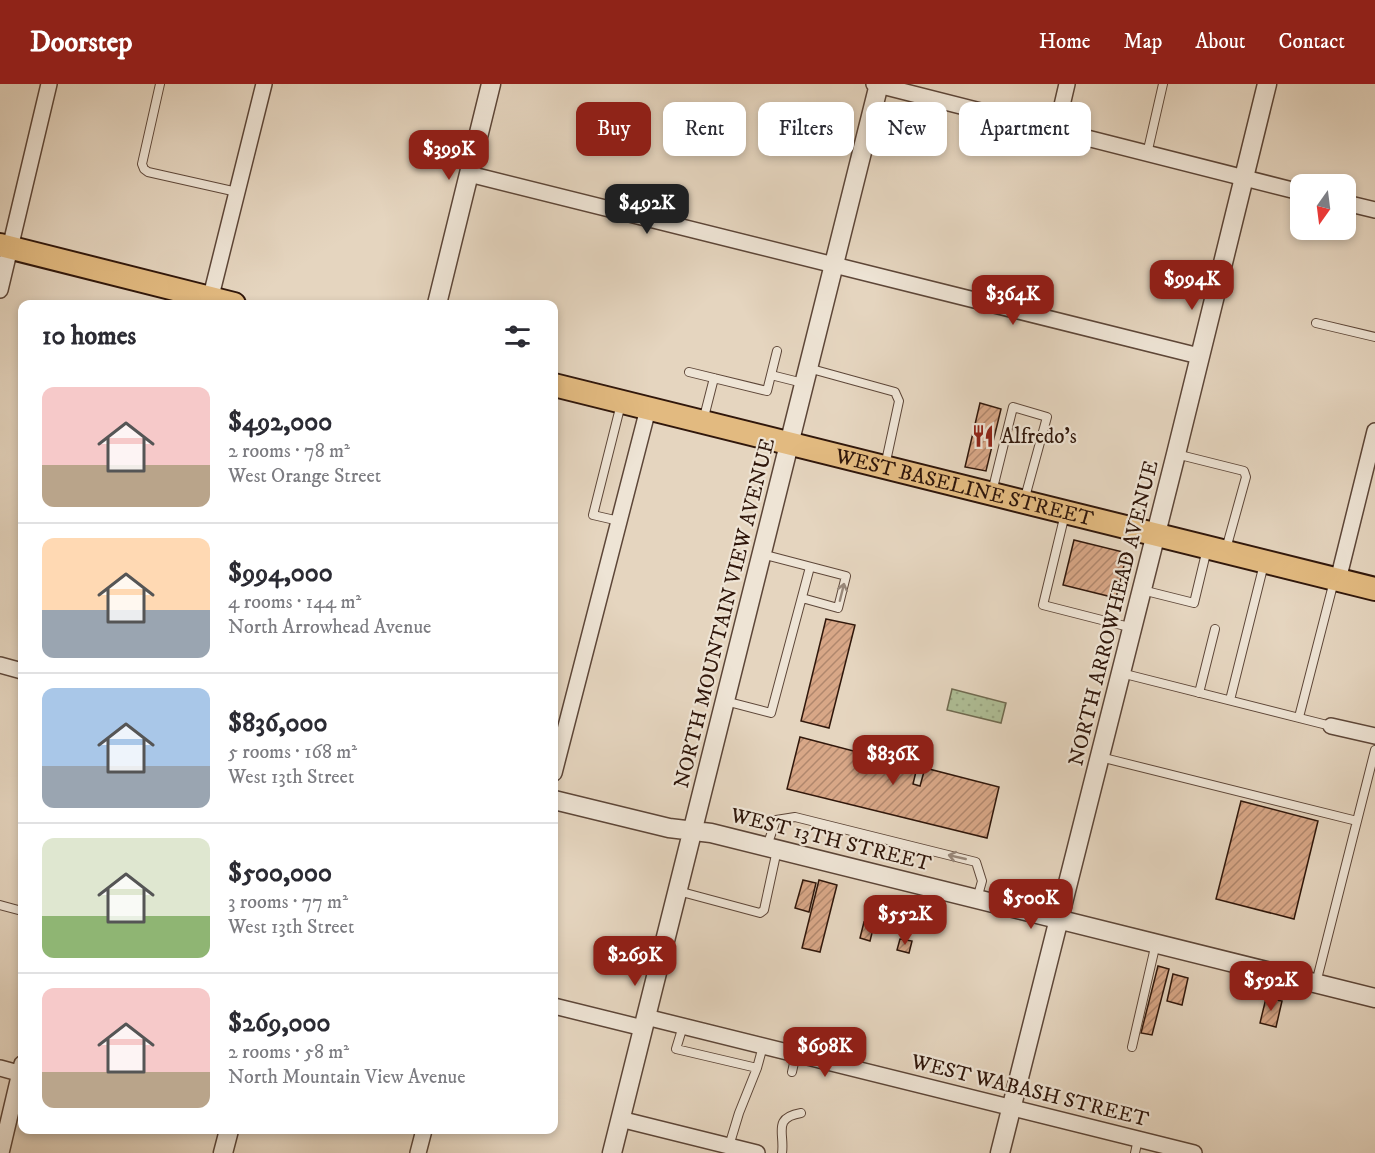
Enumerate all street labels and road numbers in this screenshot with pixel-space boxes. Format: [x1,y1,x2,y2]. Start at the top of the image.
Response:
street label: NORTH MOUNTAIN VIEW AVENUE [669,435,781,791]
street label: WEST BASELINE STREET [832,443,1096,533]
street label: NORTH ARROWHEAD AVENUE [1063,458,1165,769]
street label: WEST 13TH STREET [727,802,934,877]
street label: WEST WABASH STREET [907,1049,1151,1133]

